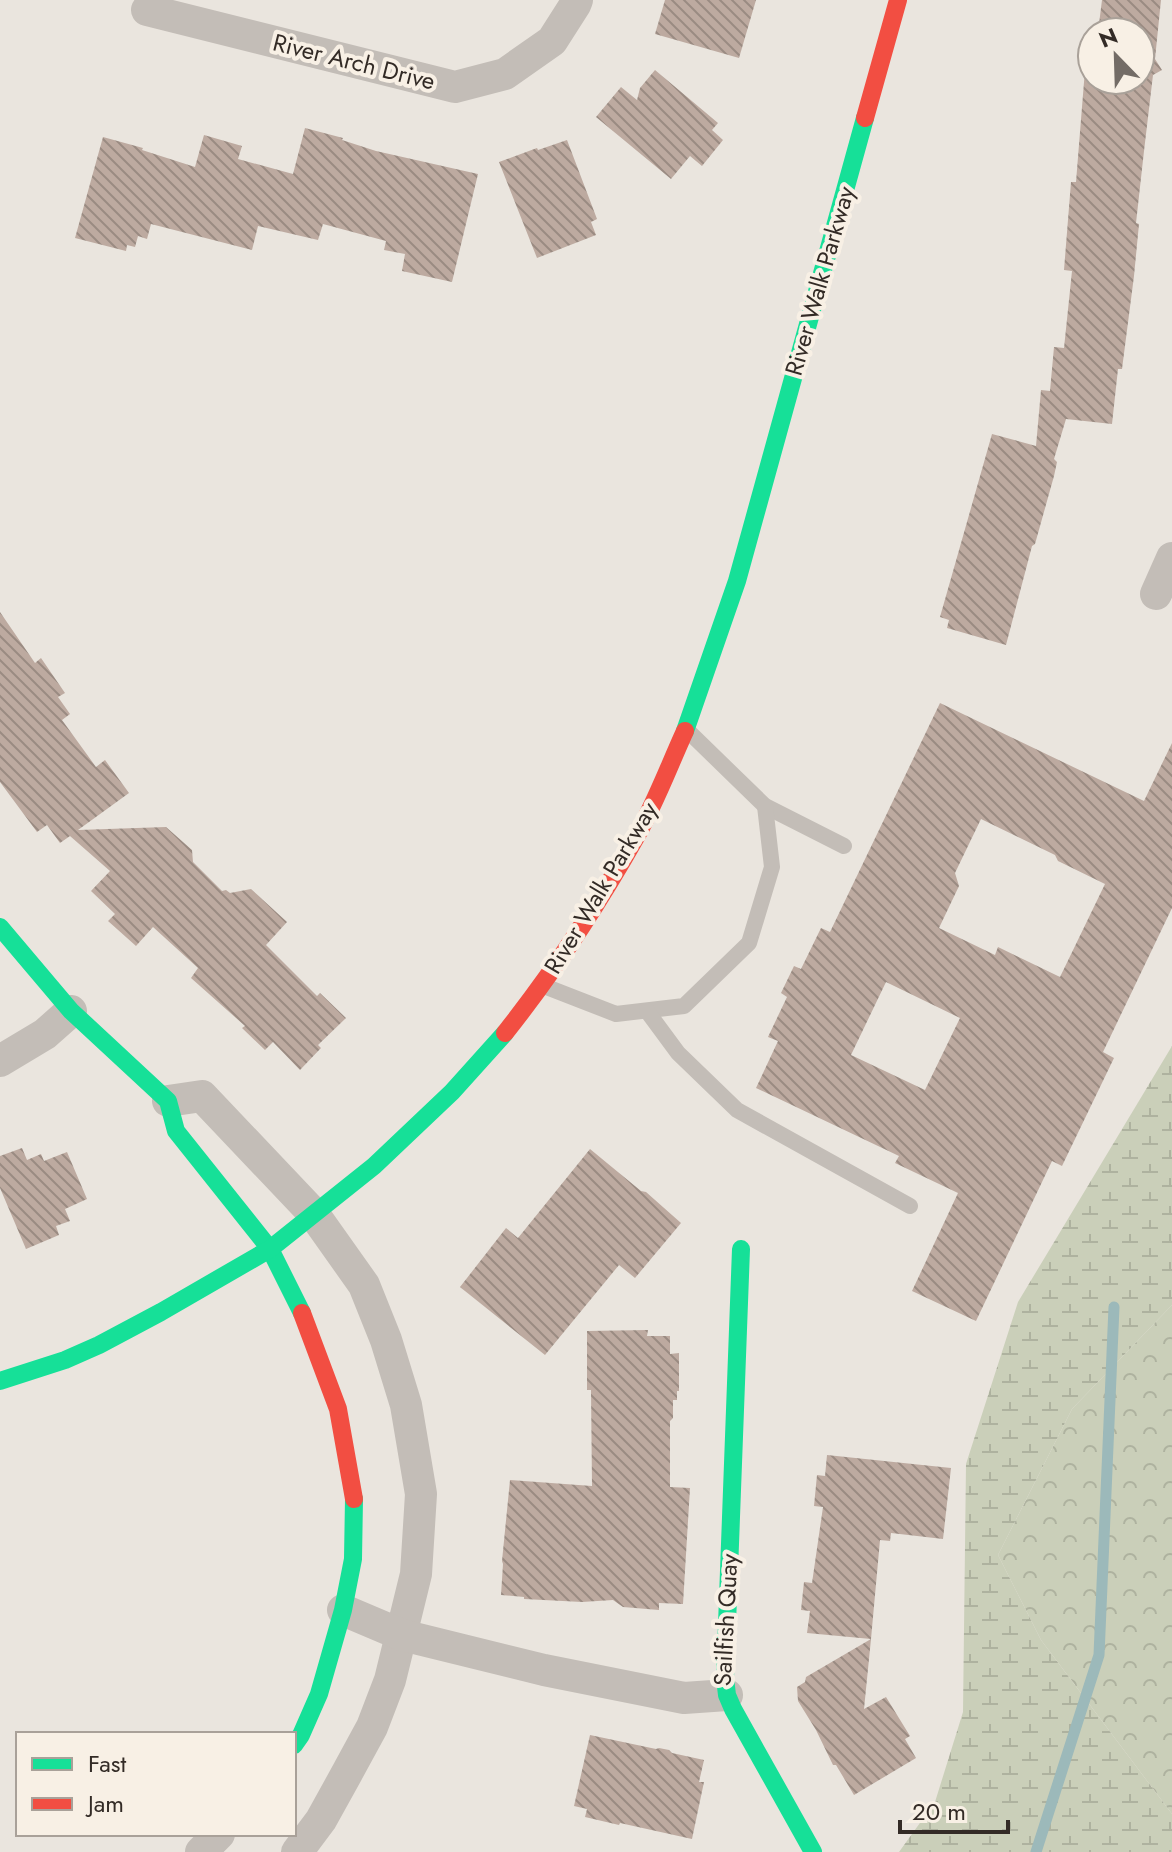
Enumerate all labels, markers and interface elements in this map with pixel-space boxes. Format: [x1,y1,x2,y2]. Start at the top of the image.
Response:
north arrow [1076,16,1156,96]
text: N [1094,19,1122,56]
street label: River Arch Drive [269,24,439,99]
street label: River Walk Parkway [776,182,863,380]
street label: River Walk Parkway [535,795,666,980]
street label: Sailfish Quay [705,1552,746,1687]
legend [16,1732,296,1836]
text: Fast [88,1746,126,1781]
scale bar [900,1784,1008,1834]
text: Jam [85,1786,124,1821]
text: 20 m [912,1794,966,1829]

